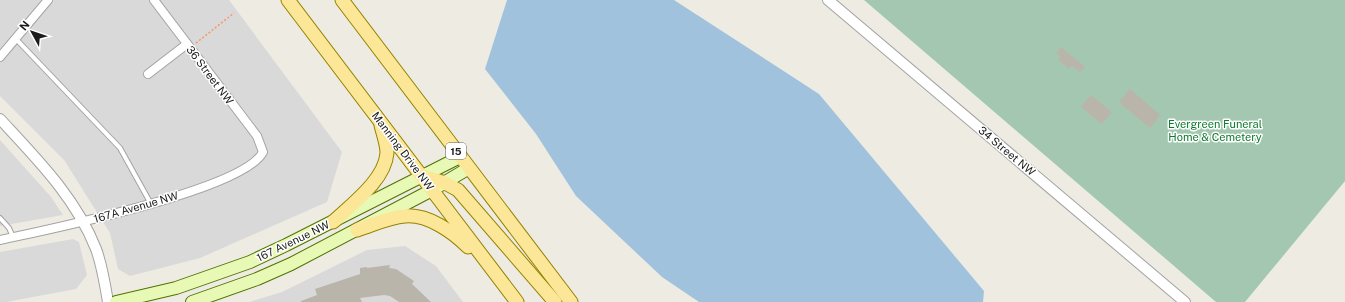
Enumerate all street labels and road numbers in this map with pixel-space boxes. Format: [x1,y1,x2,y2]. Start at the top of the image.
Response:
street label: 36 Street NW [184,43,236,107]
street label: Manning Drive NW [370,110,437,193]
street label: 34 Street NW [976,124,1038,178]
road number: 15 [446,143,466,159]
street label: 167A Avenue NW [92,189,180,225]
street label: 167 Avenue NW [255,218,332,264]

